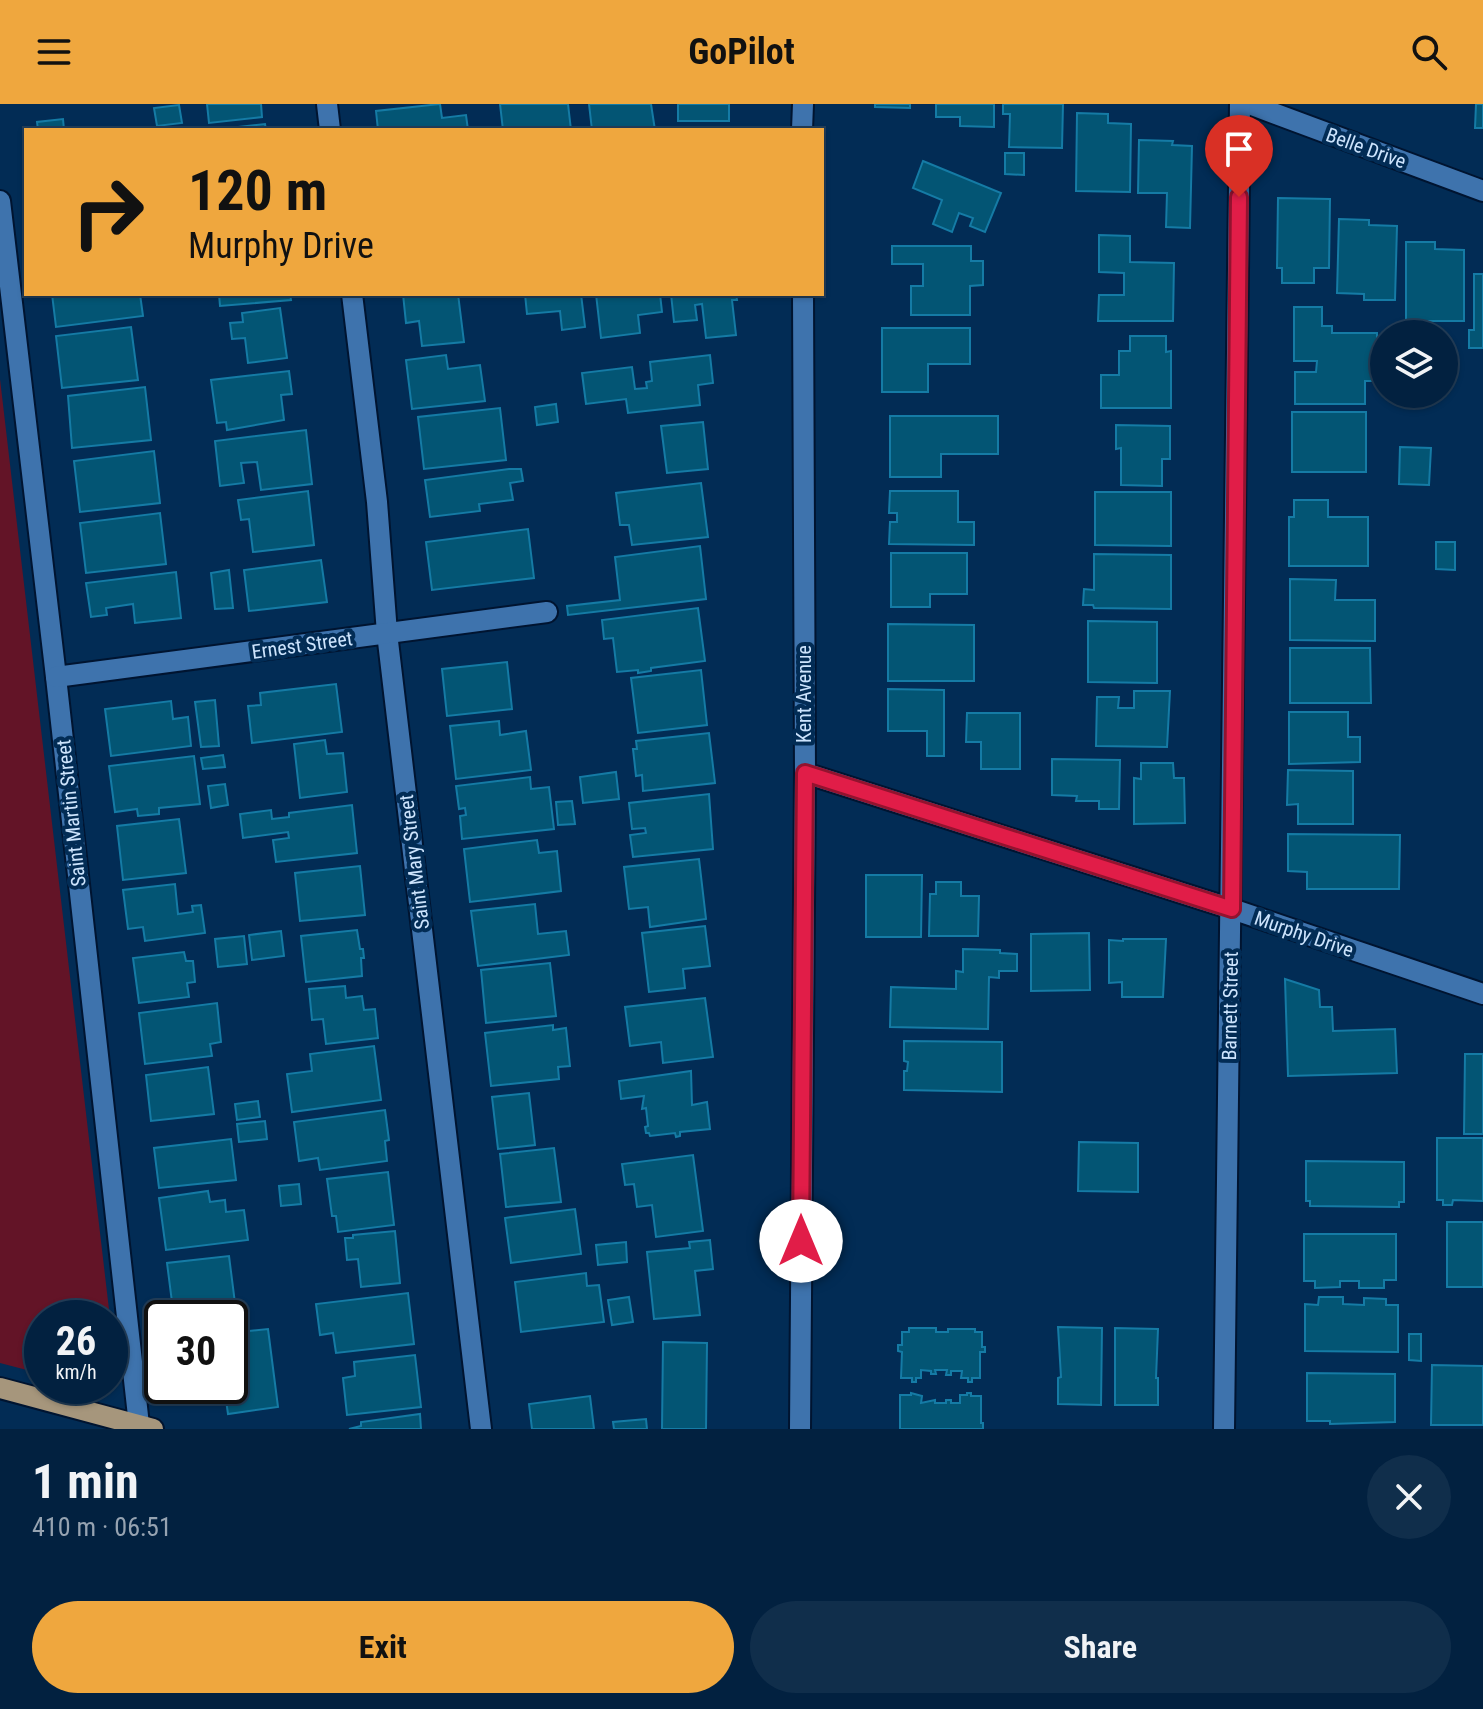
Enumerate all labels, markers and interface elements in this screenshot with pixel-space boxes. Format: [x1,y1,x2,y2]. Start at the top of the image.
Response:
icon: menu [32,30,76,74]
icon: search [1407,30,1451,74]
text: GoPilot [688,31,795,73]
pin [1205,115,1273,197]
street label: Belle Drive [1323,122,1409,174]
icon: arrive [1217,127,1261,171]
text: 120 m [188,158,327,224]
icon: right [56,160,160,264]
text: Murphy Drive [188,225,374,267]
map controls [1370,320,1458,408]
button: layers [1370,320,1458,408]
street label: Ernest Street [250,626,354,664]
street label: Kent Avenue [792,645,816,743]
street label: Saint Martin Street [51,738,91,888]
street label: Saint Mary Street [394,793,434,931]
street label: Murphy Drive [1251,906,1357,962]
street label: Barnett Street [1217,951,1243,1061]
position arrow [759,1199,843,1283]
speed limit sign: 30 [144,1300,248,1404]
text: 26 [56,1318,96,1365]
text: km/h [55,1360,97,1384]
text: 1 min [32,1453,139,1510]
button: close [1367,1455,1451,1539]
text: 410 m · 06:51 [32,1512,172,1542]
button: Exit [32,1601,734,1693]
button: Share [750,1601,1451,1693]

